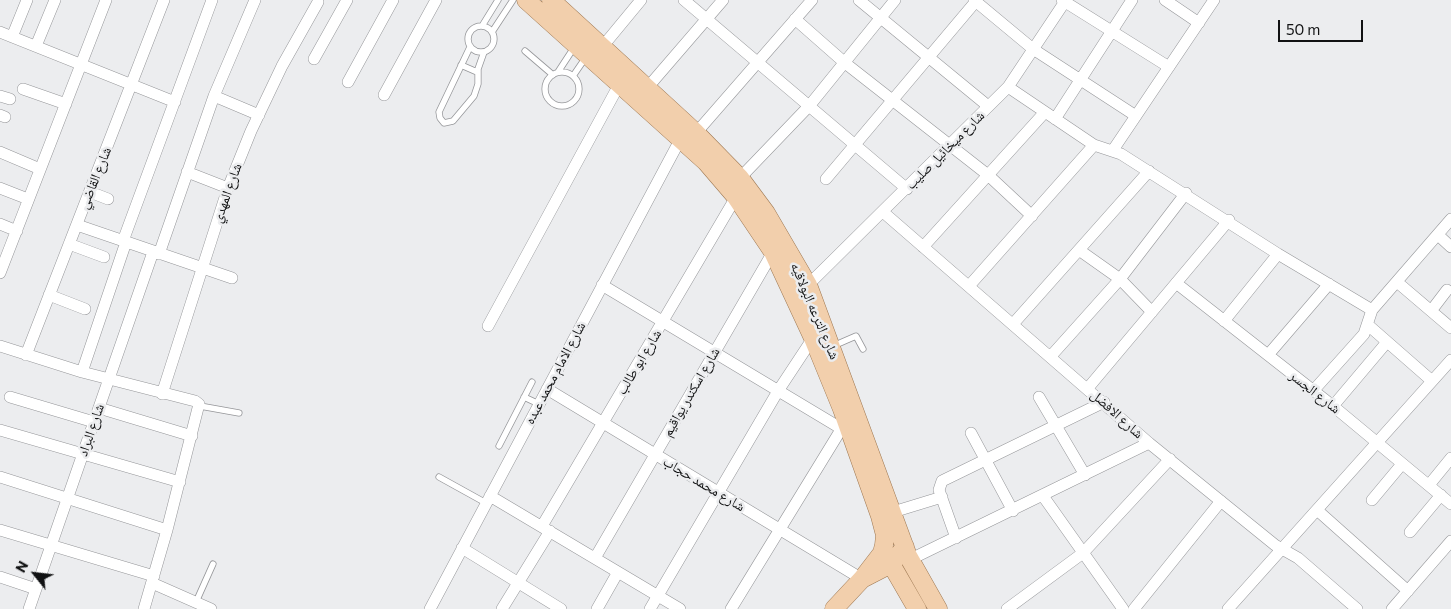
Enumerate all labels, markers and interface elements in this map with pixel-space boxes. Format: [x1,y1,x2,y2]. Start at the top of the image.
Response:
scale bar [1281,10,1366,42]
text: 50 m [1286,20,1320,38]
street label: شارع ميخائيل صليب [902,107,988,193]
street label: شارع القاضي [75,145,115,211]
street label: شارع المهدي [209,161,245,225]
street label: شارع الترعه البولاقيه [787,260,843,362]
street label: شارع الامام محمد عبده [521,319,589,427]
street label: شارع ابو طالب [613,326,665,398]
street label: شارع اسكندر يواقيم [659,344,723,440]
street label: شارع الجسر [1286,367,1344,417]
street label: شارع الافضل [1087,386,1147,442]
street label: شارع البراد [74,402,108,458]
street label: شارع محمد حجاب [660,453,748,515]
north arrow [10,549,60,599]
text: N [11,558,31,575]

